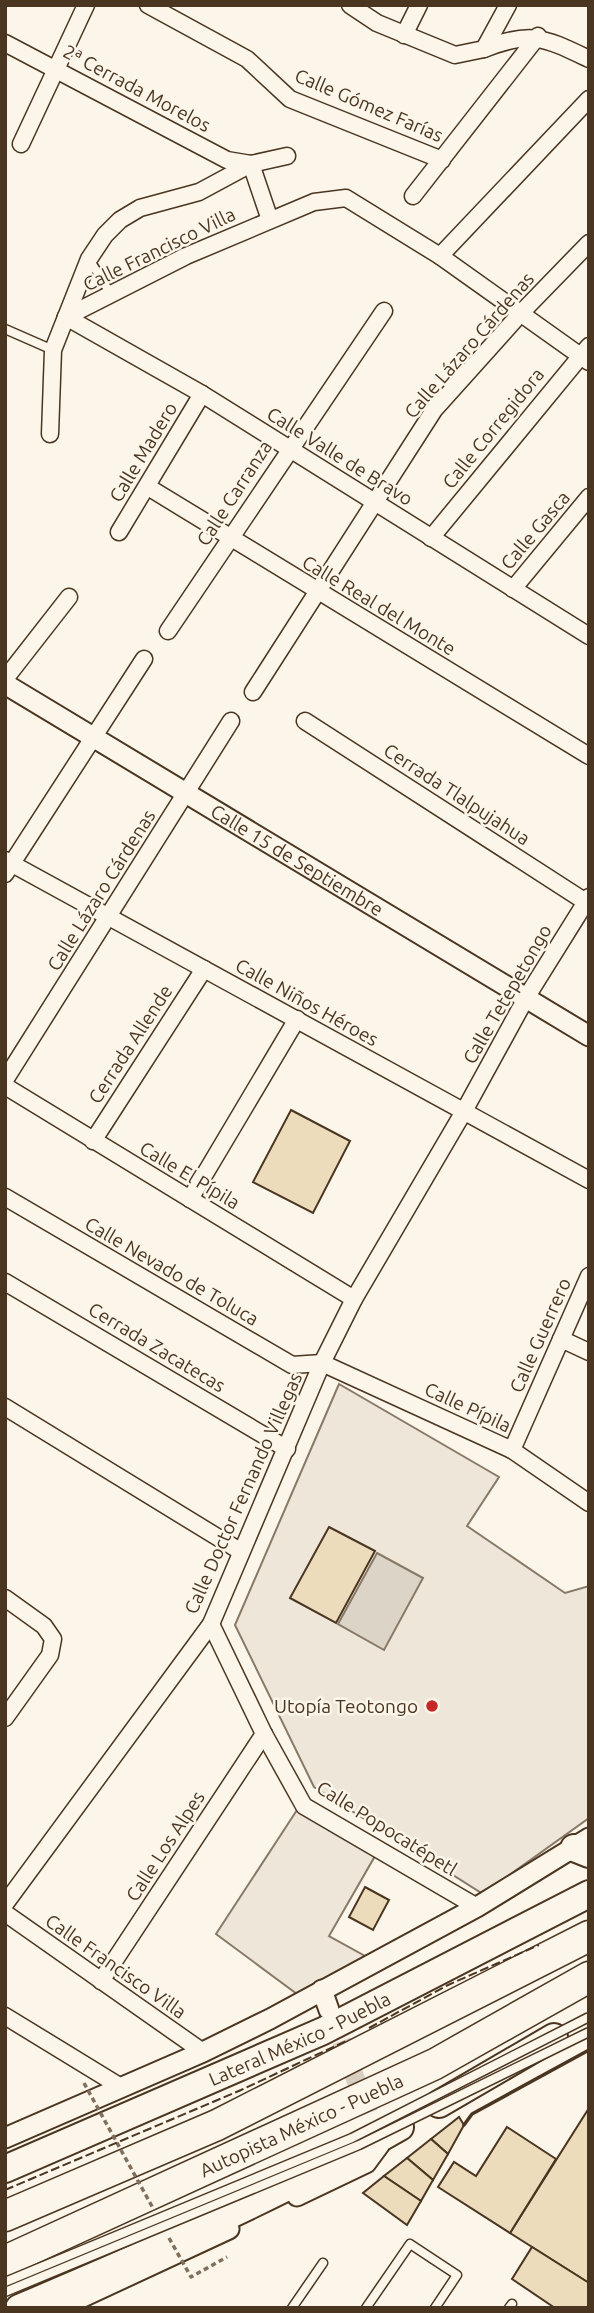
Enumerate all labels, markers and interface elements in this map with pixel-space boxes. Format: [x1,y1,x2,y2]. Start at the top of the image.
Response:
street label: 2ª Cerrada Morelos [60,40,214,136]
street label: Calle Gómez Farías [292,64,446,146]
street label: Calle Francisco Villa [79,203,239,295]
street label: Calle Lázaro Cárdenas [400,268,538,422]
street label: Calle Corregidora [438,363,548,493]
street label: Calle Madero [105,398,181,506]
street label: Calle Valle de Bravo [263,402,417,510]
street label: Calle Carranza [192,436,276,550]
street label: Calle Gasca [496,486,574,574]
street label: Calle Real del Monte [298,551,460,659]
street label: Cerrada Tlalpujahua [380,739,534,849]
street label: Calle 15 de Septiembre [207,800,387,920]
street label: Calle Lázaro Cárdenas [42,805,160,975]
street label: Calle Tetepetongo [458,920,556,1068]
street label: Calle Niños Héroes [232,954,382,1050]
street label: Cerrada Allende [84,981,176,1107]
street label: Calle El Pípila [136,1137,244,1213]
street label: Calle Nevado de Toluca [81,1212,263,1330]
street label: Calle Guerrero [505,1274,575,1396]
street label: Cerrada Zacatecas [85,1298,229,1396]
street label: Calle Doctor Fernando Villegas [180,1369,306,1617]
street label: Calle Pípila [421,1377,515,1437]
place label: Utopía Teotongo [274,1695,418,1717]
marker: Utopía Teotongo [424,1698,440,1714]
street label: Calle Popocatépetl [313,1776,461,1880]
street label: Calle Los Alpes [121,1787,209,1905]
street label: Calle Francisco Villa [41,1909,191,2023]
street label: Lateral México - Puebla [205,1987,394,2090]
street label: Autopista México - Puebla [196,2069,407,2181]

